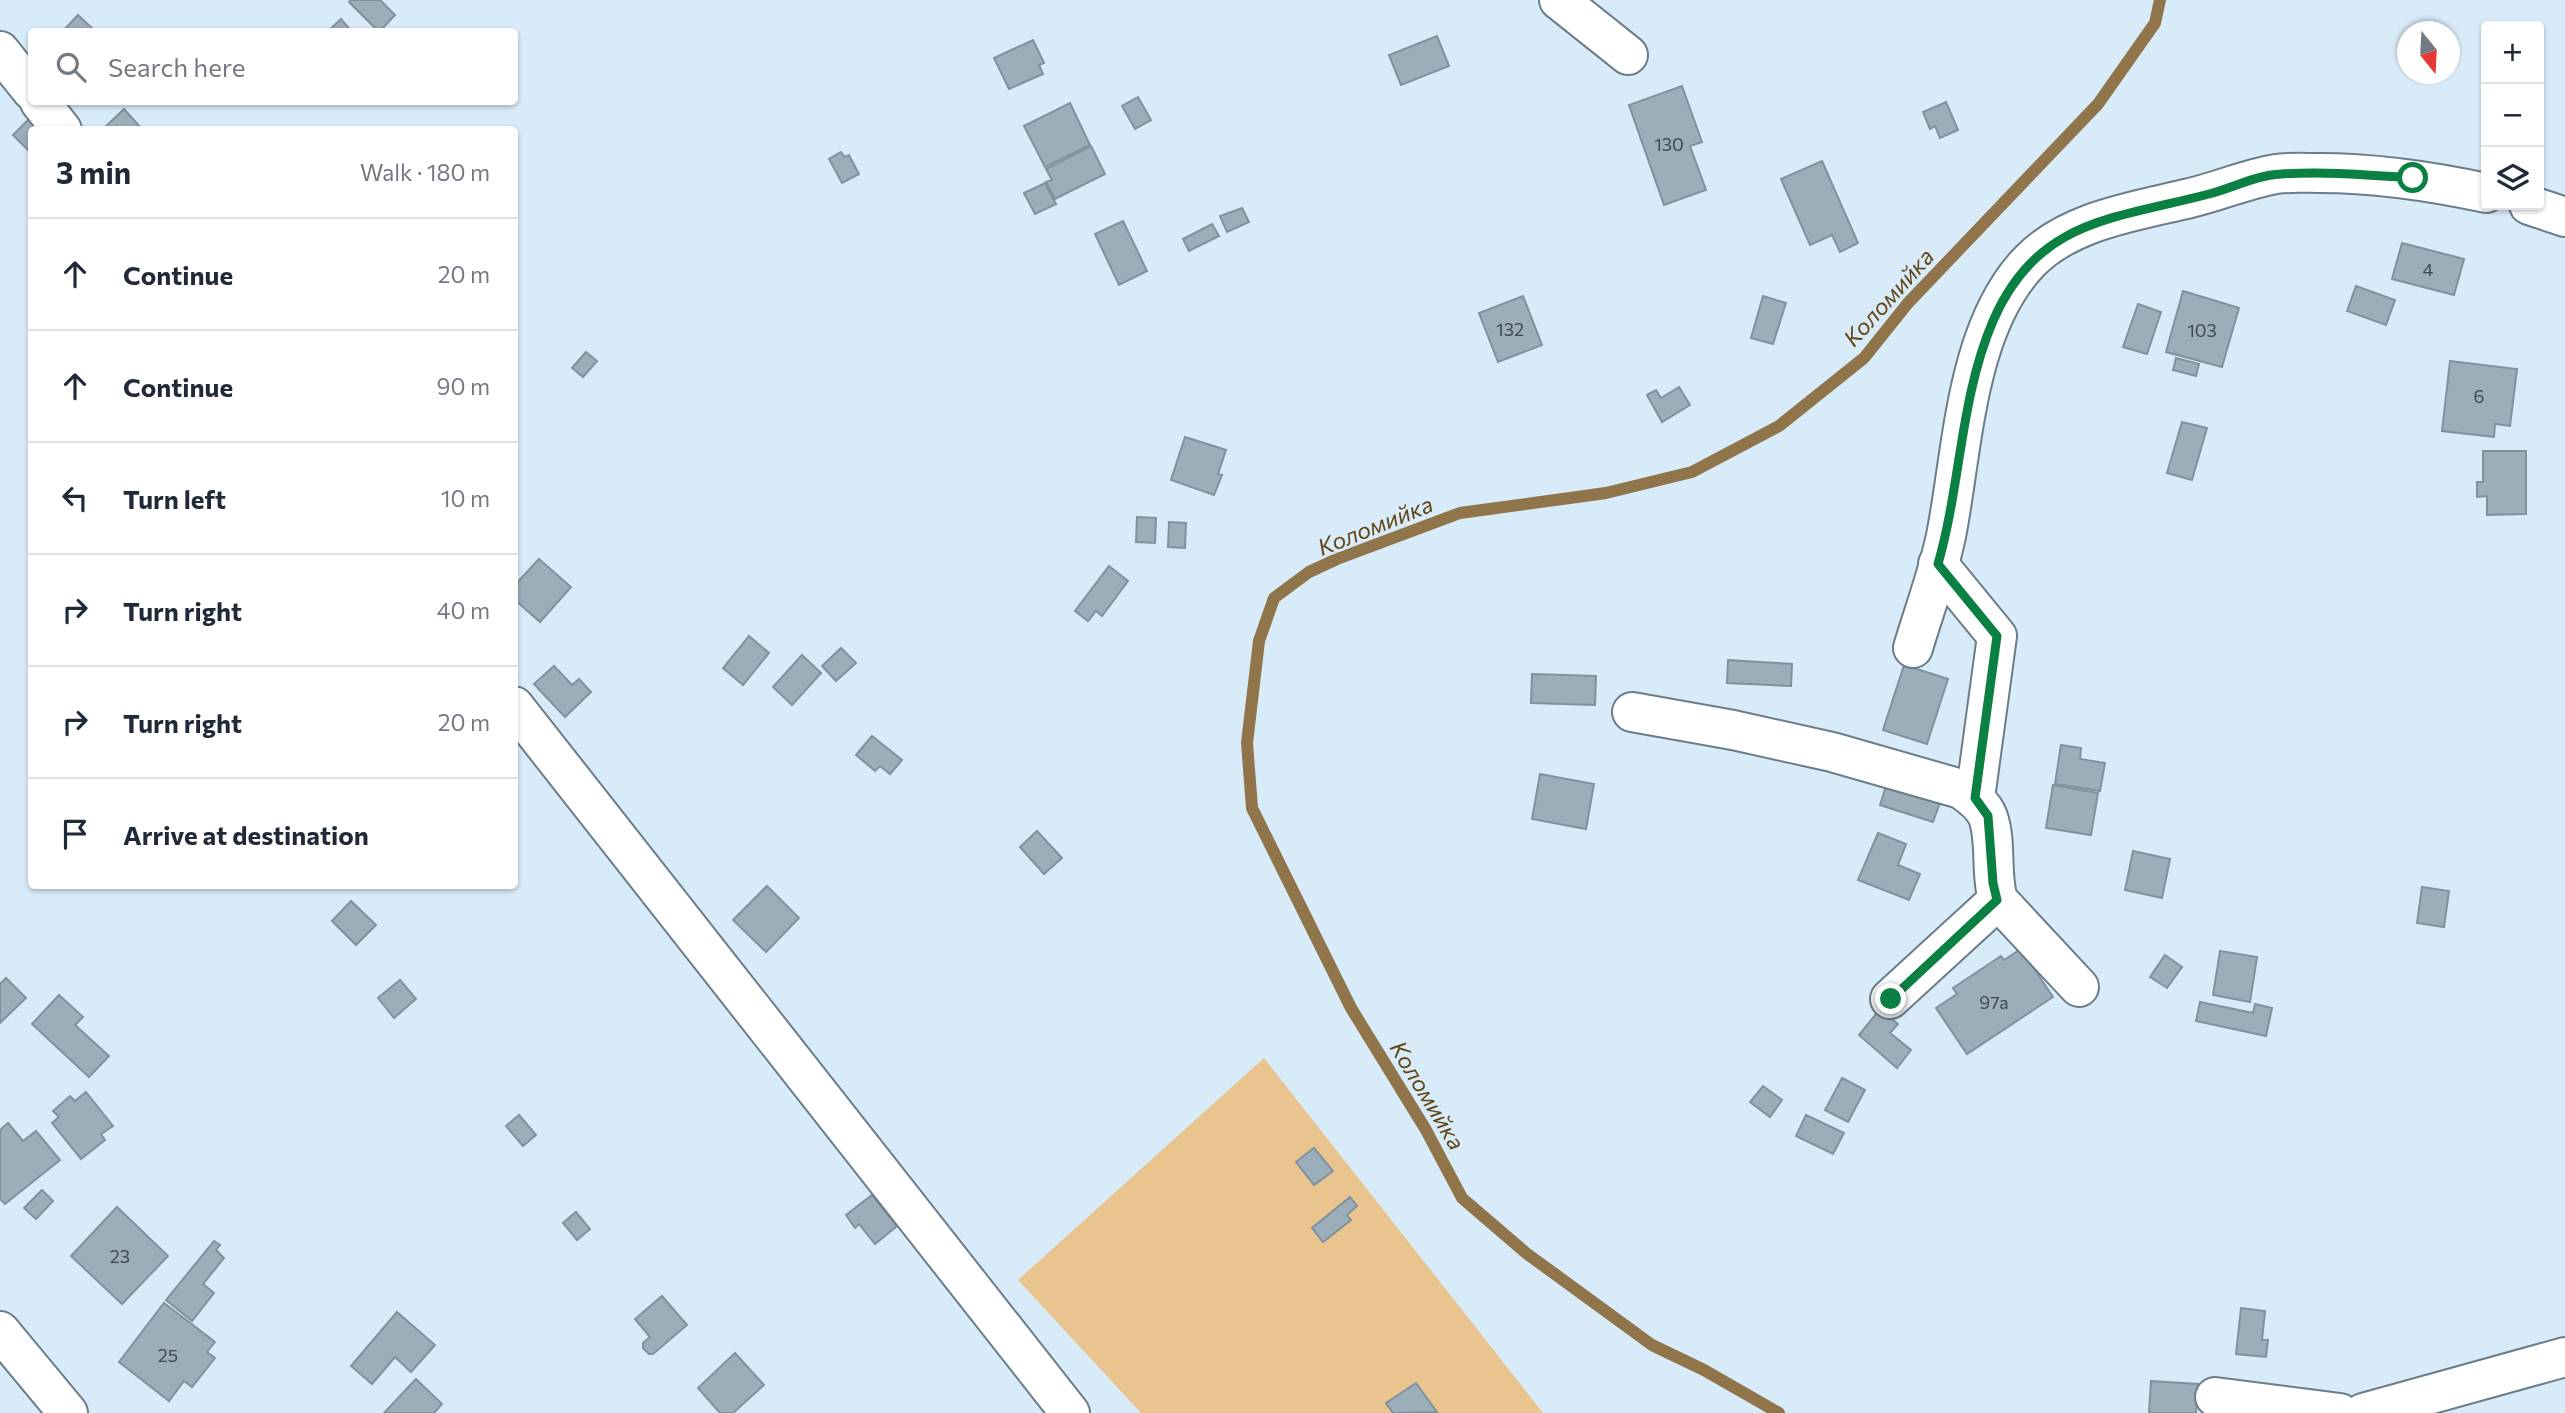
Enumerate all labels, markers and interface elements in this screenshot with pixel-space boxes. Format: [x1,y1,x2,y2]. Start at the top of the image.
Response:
north arrow [2397,21,2460,84]
map controls [2481,21,2544,210]
button: + [2481,21,2544,84]
search box [28,28,518,105]
icon: search [52,48,90,86]
text: Search here [108,51,246,82]
button: − [2481,84,2544,147]
house number: 130 [1654,133,1684,155]
button: layers [2481,147,2544,210]
text: 3 min [56,153,131,190]
text: Walk · 180 m [360,158,490,186]
route start [2397,162,2428,193]
water label: Коломийка [1837,242,1939,352]
icon: ahead [56,255,94,293]
house number: 4 [2423,258,2434,280]
text: Continue [123,259,233,290]
text: 20 m [438,260,490,288]
house number: 132 [1496,318,1524,340]
house number: 103 [2187,319,2217,341]
icon: ahead [56,367,94,405]
text: Continue [123,371,233,402]
text: 90 m [437,372,490,400]
house number: 6 [2474,385,2484,407]
icon: left [56,479,94,517]
text: Turn left [123,483,226,514]
text: 10 m [441,484,490,512]
water label: Коломийка [1313,489,1437,561]
icon: right [56,591,94,629]
text: Turn right [123,595,242,626]
text: 40 m [437,596,490,624]
icon: right [56,703,94,741]
text: Turn right [123,707,242,738]
text: 20 m [438,708,490,736]
icon: arrive [56,815,94,853]
text: Arrive at destination [123,819,369,850]
route end [1875,983,1906,1014]
house number: 97а [1979,991,2009,1013]
water label: Коломийка [1385,1036,1471,1154]
house number: 23 [110,1245,130,1267]
house number: 25 [158,1344,178,1366]

